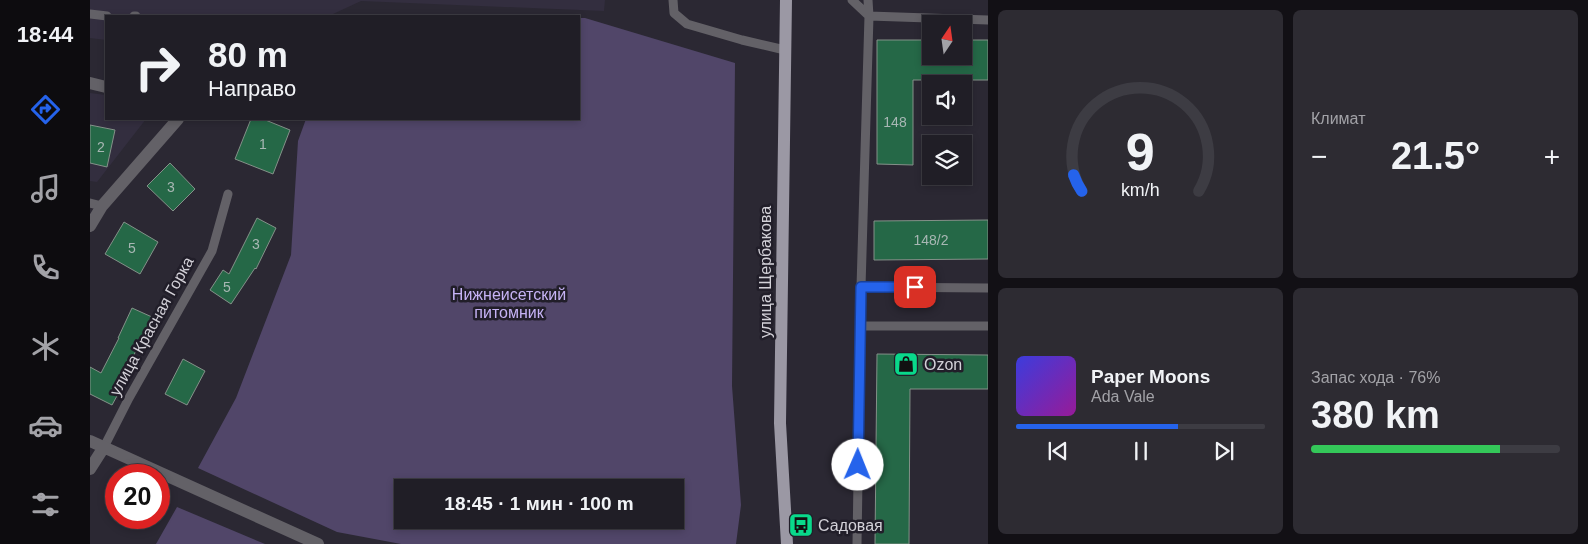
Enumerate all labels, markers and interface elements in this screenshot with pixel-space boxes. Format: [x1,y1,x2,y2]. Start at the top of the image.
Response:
north arrow [922,15,972,65]
map controls [922,15,972,185]
text: 18:44 [17,22,73,47]
icon: right [125,35,190,100]
text: 80 m [208,35,288,74]
button: sound [922,75,972,125]
text: Направо [208,76,296,101]
icon: directions [28,92,63,127]
text: Климат [1311,110,1365,127]
house number: 148 [883,114,907,130]
text: 9 [1126,123,1155,181]
button: layers [922,135,972,185]
text: 21.5° [1391,135,1480,177]
house number: 1 [259,136,267,152]
house number: 2 [97,139,105,155]
text: − [1311,141,1327,172]
text: + [1544,141,1560,172]
icon: music [28,171,63,206]
house number: 3 [167,179,175,195]
text: km/h [1121,180,1160,200]
street label: улица Щербакова [757,206,774,338]
house number: 148/2 [913,232,949,248]
house number: 3 [252,236,260,252]
house number: 5 [128,240,136,256]
icon: phone [28,250,63,285]
street label: улица Красная Горка [106,254,197,399]
pin [894,266,936,308]
icon: arrive [901,273,929,301]
house number: 5 [223,279,231,295]
park label: Нижнеисетский питомник [452,286,566,321]
icon: climate [28,329,63,364]
shop icon: Ozon [893,351,919,377]
place label: Ozon [924,356,962,373]
text: Paper Moons [1091,366,1210,387]
text: Запас хода · 76% [1311,369,1440,386]
text: Ada Vale [1091,388,1155,405]
text: 380 km [1311,394,1440,436]
icon: car [28,408,63,443]
icon: previous [1044,437,1072,465]
icon: pause [1127,437,1155,465]
icon: next [1210,437,1238,465]
position arrow [831,438,883,490]
speed limit sign: 20 [105,464,170,529]
icon: filters [28,487,63,522]
text: 18:45 · 1 мин · 100 m [444,493,634,514]
bus stop icon: Садовая [788,512,814,538]
place label: Садовая [818,517,883,534]

